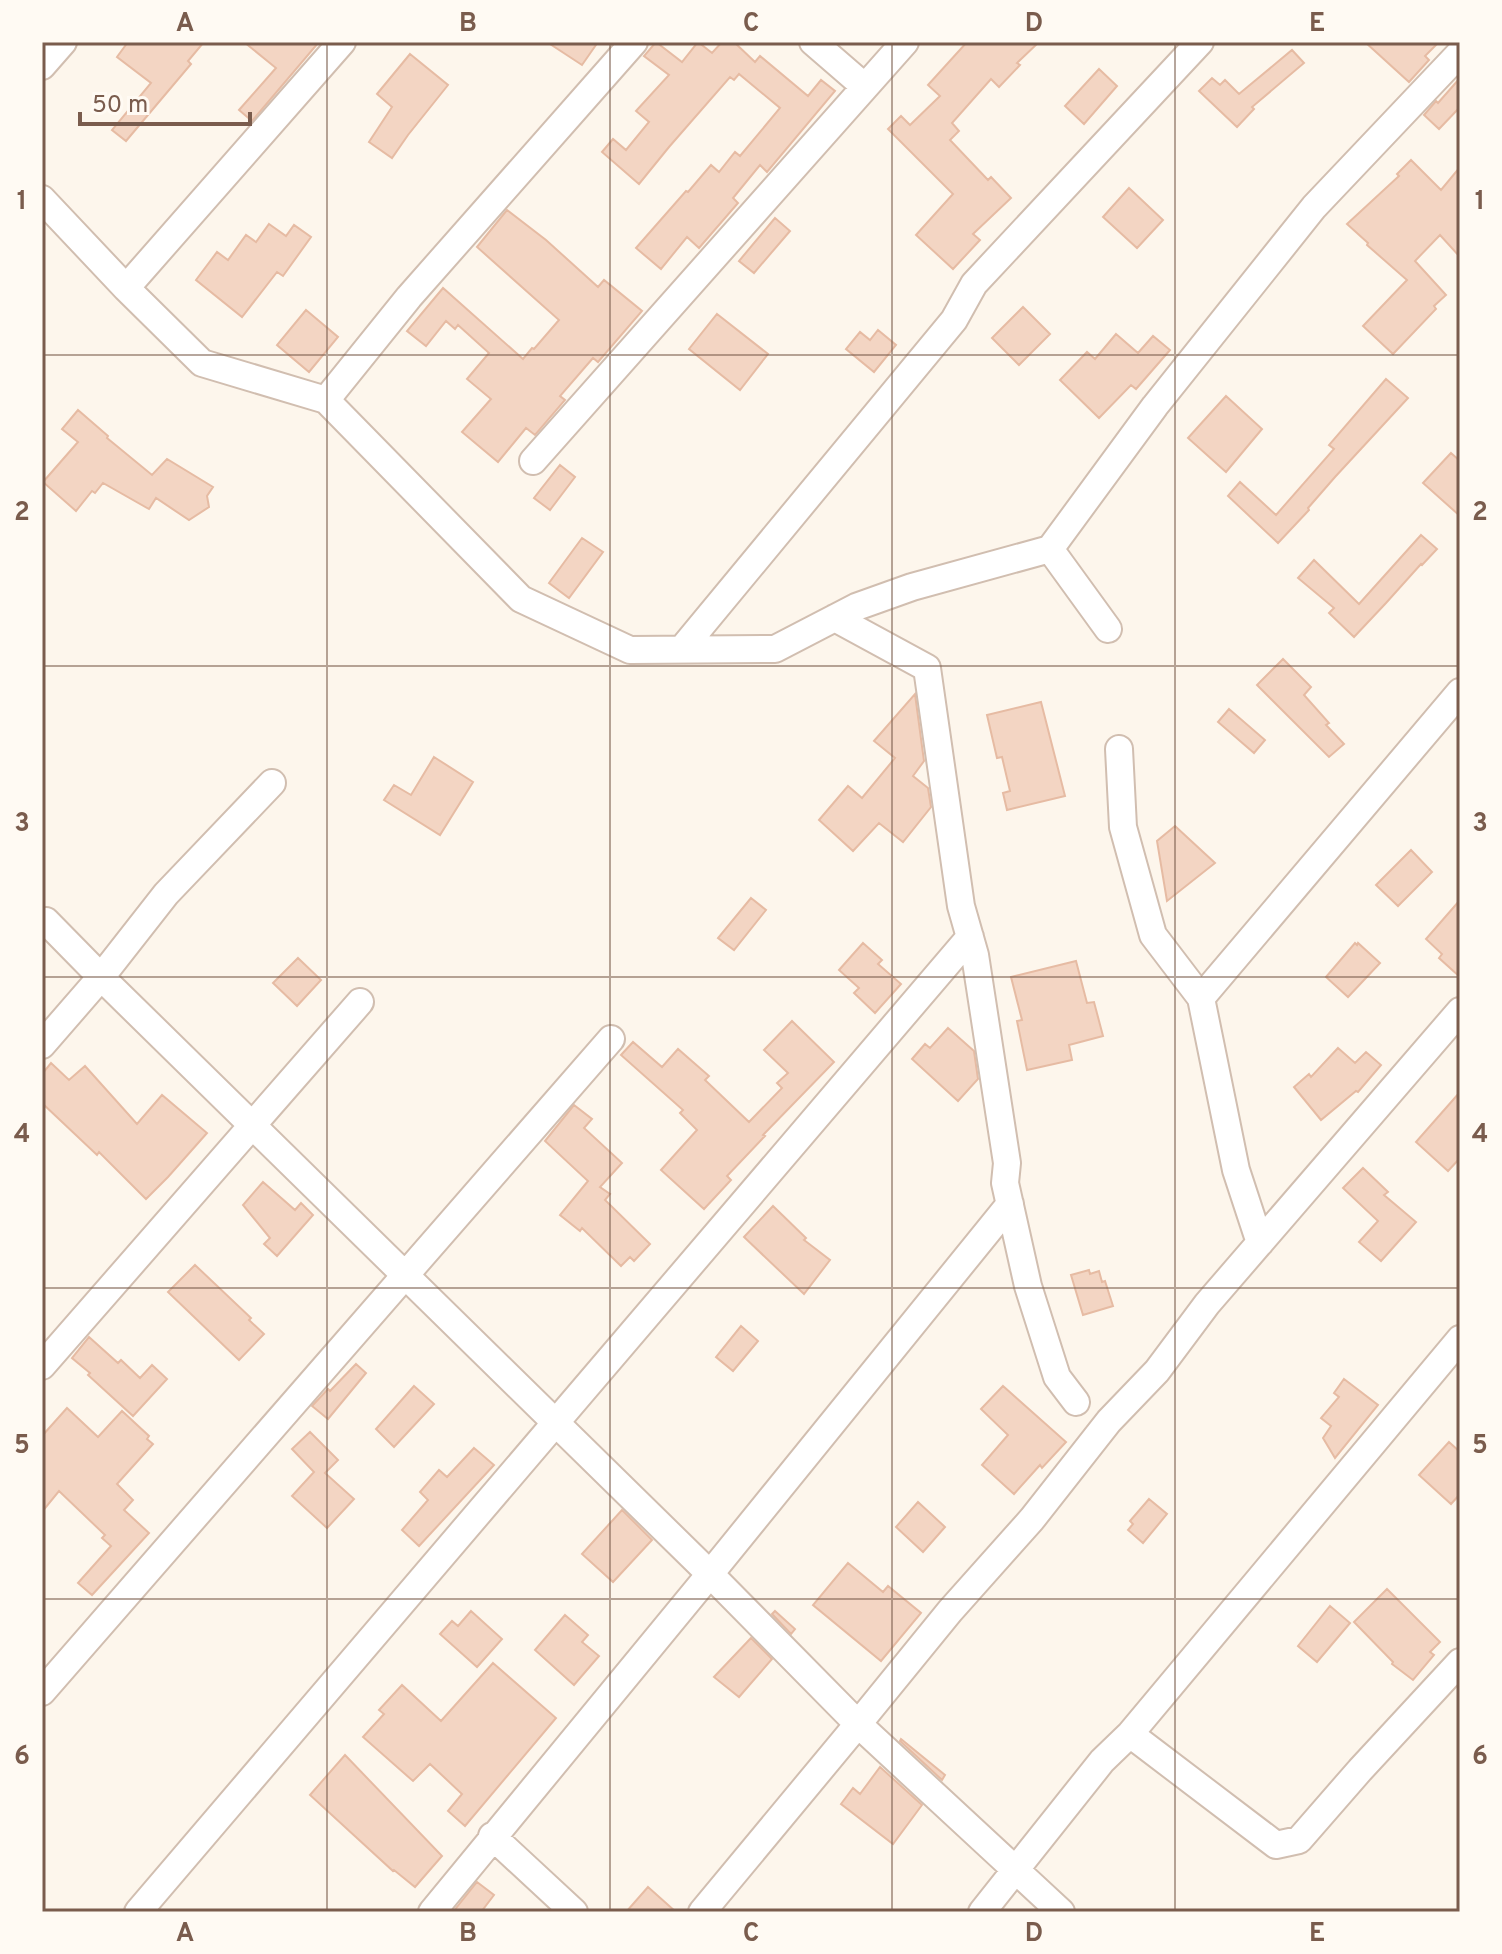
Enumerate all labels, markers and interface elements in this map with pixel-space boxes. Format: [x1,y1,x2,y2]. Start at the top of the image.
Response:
text: A [176,8,194,41]
text: B [459,8,477,41]
text: C [743,8,759,41]
text: D [1025,8,1043,41]
text: E [1309,8,1325,41]
scale bar [80,76,250,126]
text: 50 m [92,91,148,121]
text: 1 [17,186,27,219]
text: 1 [1475,186,1485,219]
text: 2 [14,497,30,530]
text: 2 [1472,497,1488,530]
text: 3 [14,808,30,841]
text: 3 [1472,808,1488,841]
text: 4 [14,1119,30,1152]
text: 4 [1472,1119,1488,1152]
text: 5 [14,1430,30,1463]
text: 5 [1472,1430,1488,1463]
text: 6 [14,1741,30,1774]
text: 6 [1472,1741,1488,1774]
text: A [176,1918,194,1951]
text: B [459,1918,477,1951]
text: C [743,1918,759,1951]
text: D [1025,1918,1043,1951]
text: E [1309,1918,1325,1951]

